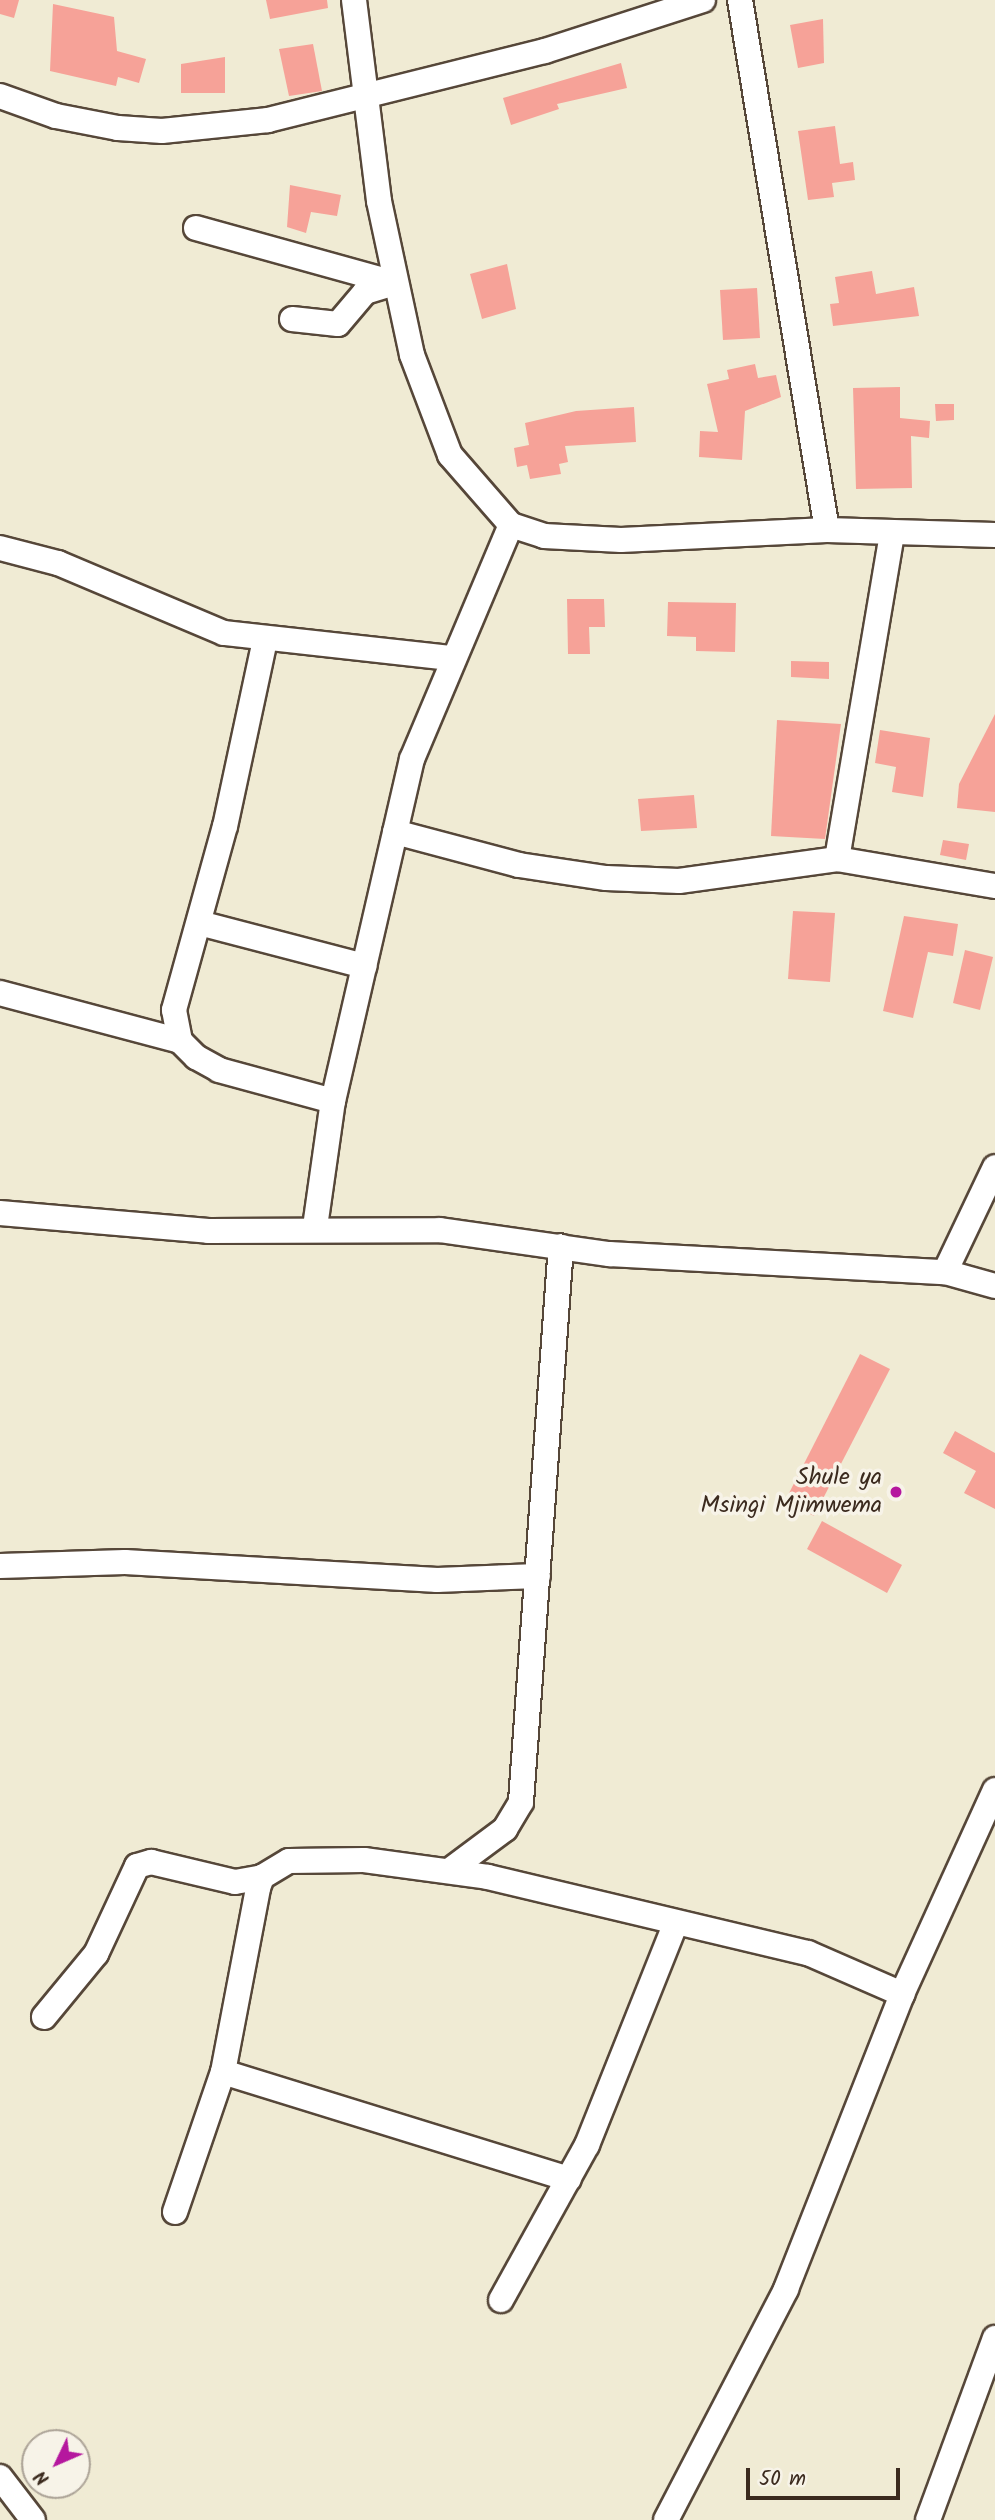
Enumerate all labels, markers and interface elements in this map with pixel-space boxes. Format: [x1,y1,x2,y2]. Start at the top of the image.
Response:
place label: Shule ya Msingi Mjimwema [700,1464,882,1520]
marker: Shule ya Msingi Mjimwema [888,1484,904,1500]
north arrow [21,2429,91,2499]
scale bar [750,2454,904,2498]
text: N [27,2462,57,2492]
text: 50 m [759,2463,806,2496]

